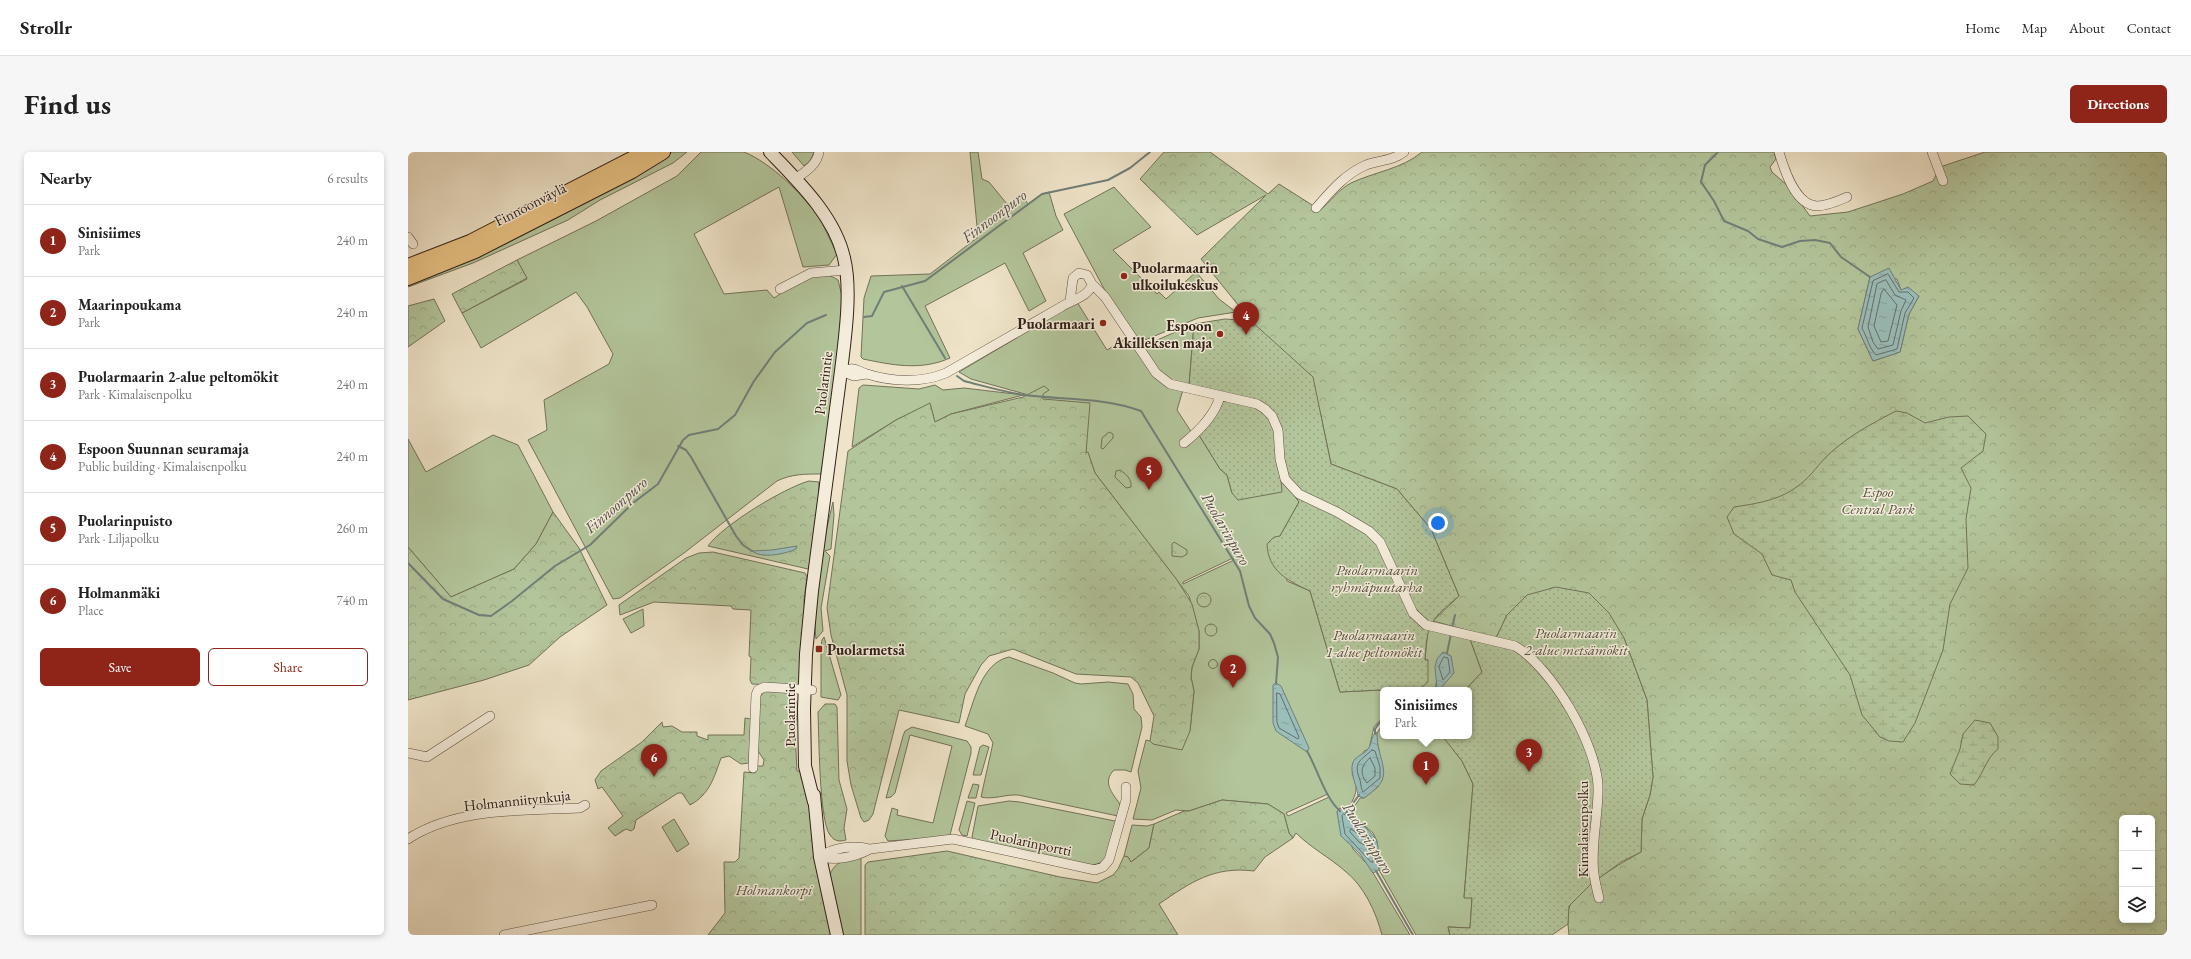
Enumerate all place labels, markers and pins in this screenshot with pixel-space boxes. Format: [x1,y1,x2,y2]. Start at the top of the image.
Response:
place label: Puolarmaarin ulkoilukeskus [1132,258,1219,294]
marker: Puolarmaarin ulkoilukeskus [1119,271,1129,281]
pin: 4 [1233,302,1259,335]
place label: Puolarmaari [1017,314,1096,333]
place label: Espoon Akilleksen maja [1112,316,1213,352]
marker: Puolarmaari [1098,318,1108,328]
marker: Espoon Akilleksen maja [1215,329,1225,339]
pin: 5 [1136,457,1162,490]
place label: Puolarmetsä [827,640,905,659]
marker: Puolarmetsä [814,644,824,654]
pin: 2 [1220,655,1246,688]
pin: 3 [1516,739,1542,772]
pin: 6 [641,744,667,777]
pin: 1 [1413,752,1439,785]

